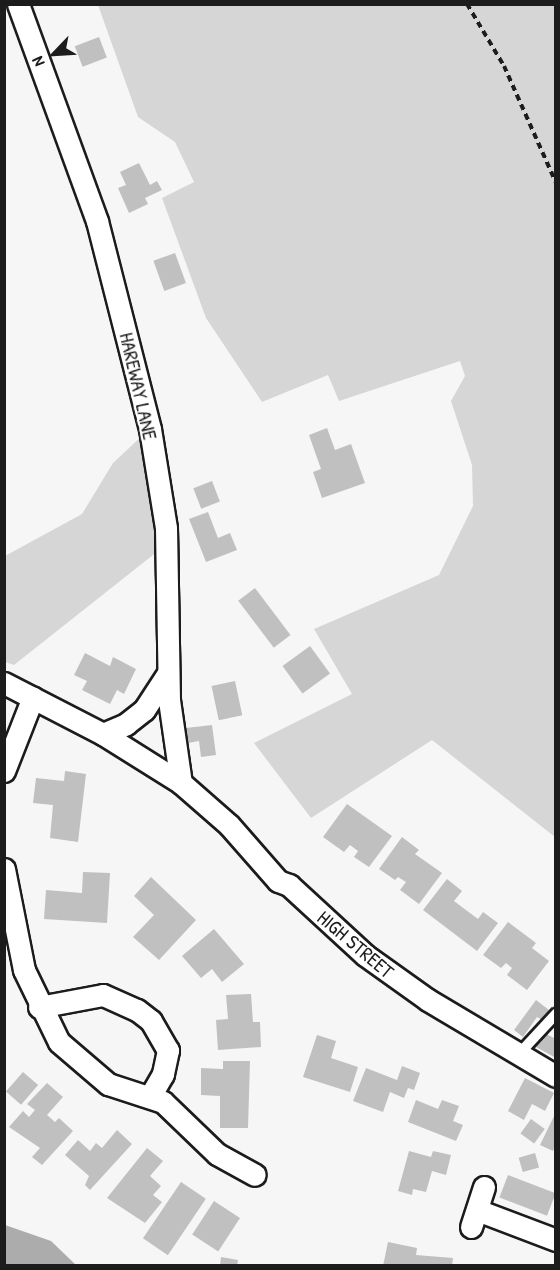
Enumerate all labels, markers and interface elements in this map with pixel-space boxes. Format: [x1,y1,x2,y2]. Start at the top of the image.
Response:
north arrow [24,24,84,84]
text: N [26,53,49,70]
street label: HAREWAY LANE [115,330,163,442]
street label: HIGH STREET [313,905,399,983]

